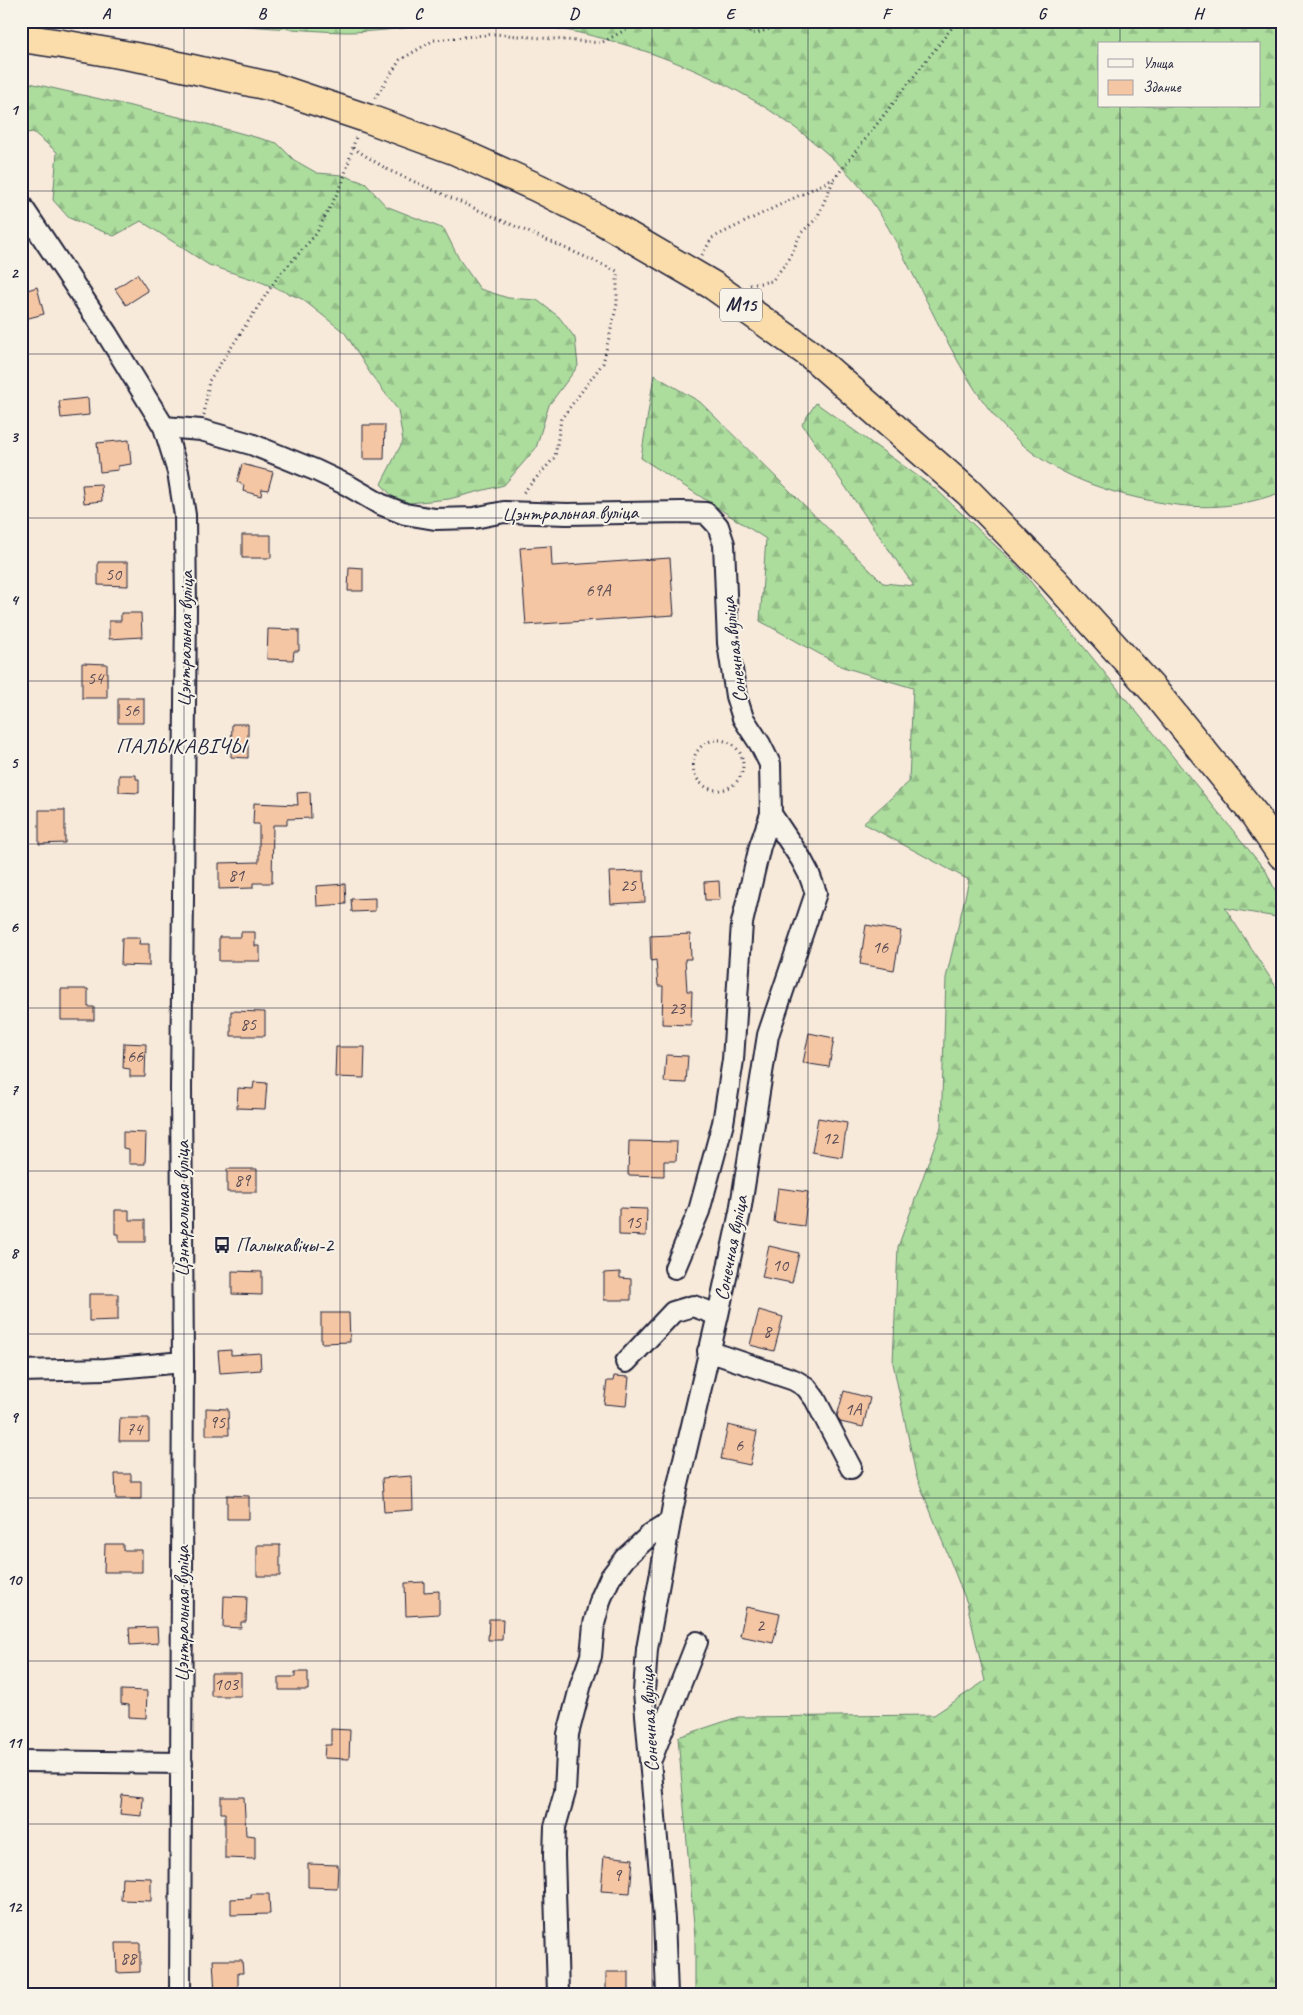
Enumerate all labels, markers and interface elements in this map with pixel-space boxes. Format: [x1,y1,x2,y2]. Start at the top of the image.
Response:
text: A [102,4,112,24]
text: B [258,4,268,24]
text: C [414,4,424,24]
text: D [569,4,580,24]
text: E [726,4,737,24]
text: F [882,4,893,24]
text: G [1038,4,1048,24]
text: H [1193,4,1205,24]
legend [1098,42,1260,108]
text: Улица [1143,54,1174,73]
text: Здание [1143,78,1182,97]
text: 1 [10,100,19,120]
text: 2 [10,263,19,283]
road number: М15 [720,288,762,322]
text: 3 [10,427,19,447]
street label: Цэнтральная вуліца [502,499,640,527]
house number: 50 [105,563,123,585]
street label: Цэнтральная вуліца [171,569,199,707]
house number: 69А [585,579,612,601]
text: 4 [10,590,19,610]
street label: Сонечная вуліца [715,594,753,704]
house number: 54 [87,667,105,689]
house number: 56 [123,699,140,721]
district label: ПАЛЫКАВІЧЫ [116,732,249,760]
text: 5 [11,753,20,773]
house number: 81 [228,864,245,886]
house number: 25 [620,874,637,896]
text: 6 [10,917,19,937]
house number: 16 [872,936,889,958]
house number: 23 [669,997,687,1019]
house number: 85 [240,1013,257,1035]
house number: 66 [127,1045,144,1067]
text: 7 [10,1080,19,1100]
house number: 12 [822,1127,840,1149]
street label: Цэнтральная вуліца [170,1140,195,1277]
house number: 89 [234,1169,252,1191]
street label: Сонечная вуліца [709,1192,754,1303]
house number: 15 [625,1211,642,1233]
place label: Палыкавічы-2 [236,1233,335,1258]
bus stop icon: Палыкавічы-2 [212,1235,232,1255]
text: 8 [10,1243,19,1263]
house number: 10 [772,1254,790,1276]
house number: 8 [763,1320,773,1342]
house number: 1А [844,1398,863,1420]
text: 9 [10,1407,19,1427]
house number: 95 [209,1411,226,1433]
house number: 74 [126,1418,144,1440]
house number: 6 [735,1434,744,1456]
street label: Цэнтральная вуліца [170,1545,195,1682]
text: 10 [7,1570,23,1590]
house number: 2 [756,1614,766,1636]
street label: Сонечная вуліца [634,1664,664,1773]
house number: 103 [214,1673,240,1695]
text: 11 [7,1733,23,1753]
house number: 9 [613,1864,623,1886]
text: 12 [7,1897,23,1917]
house number: 88 [120,1947,138,1969]

